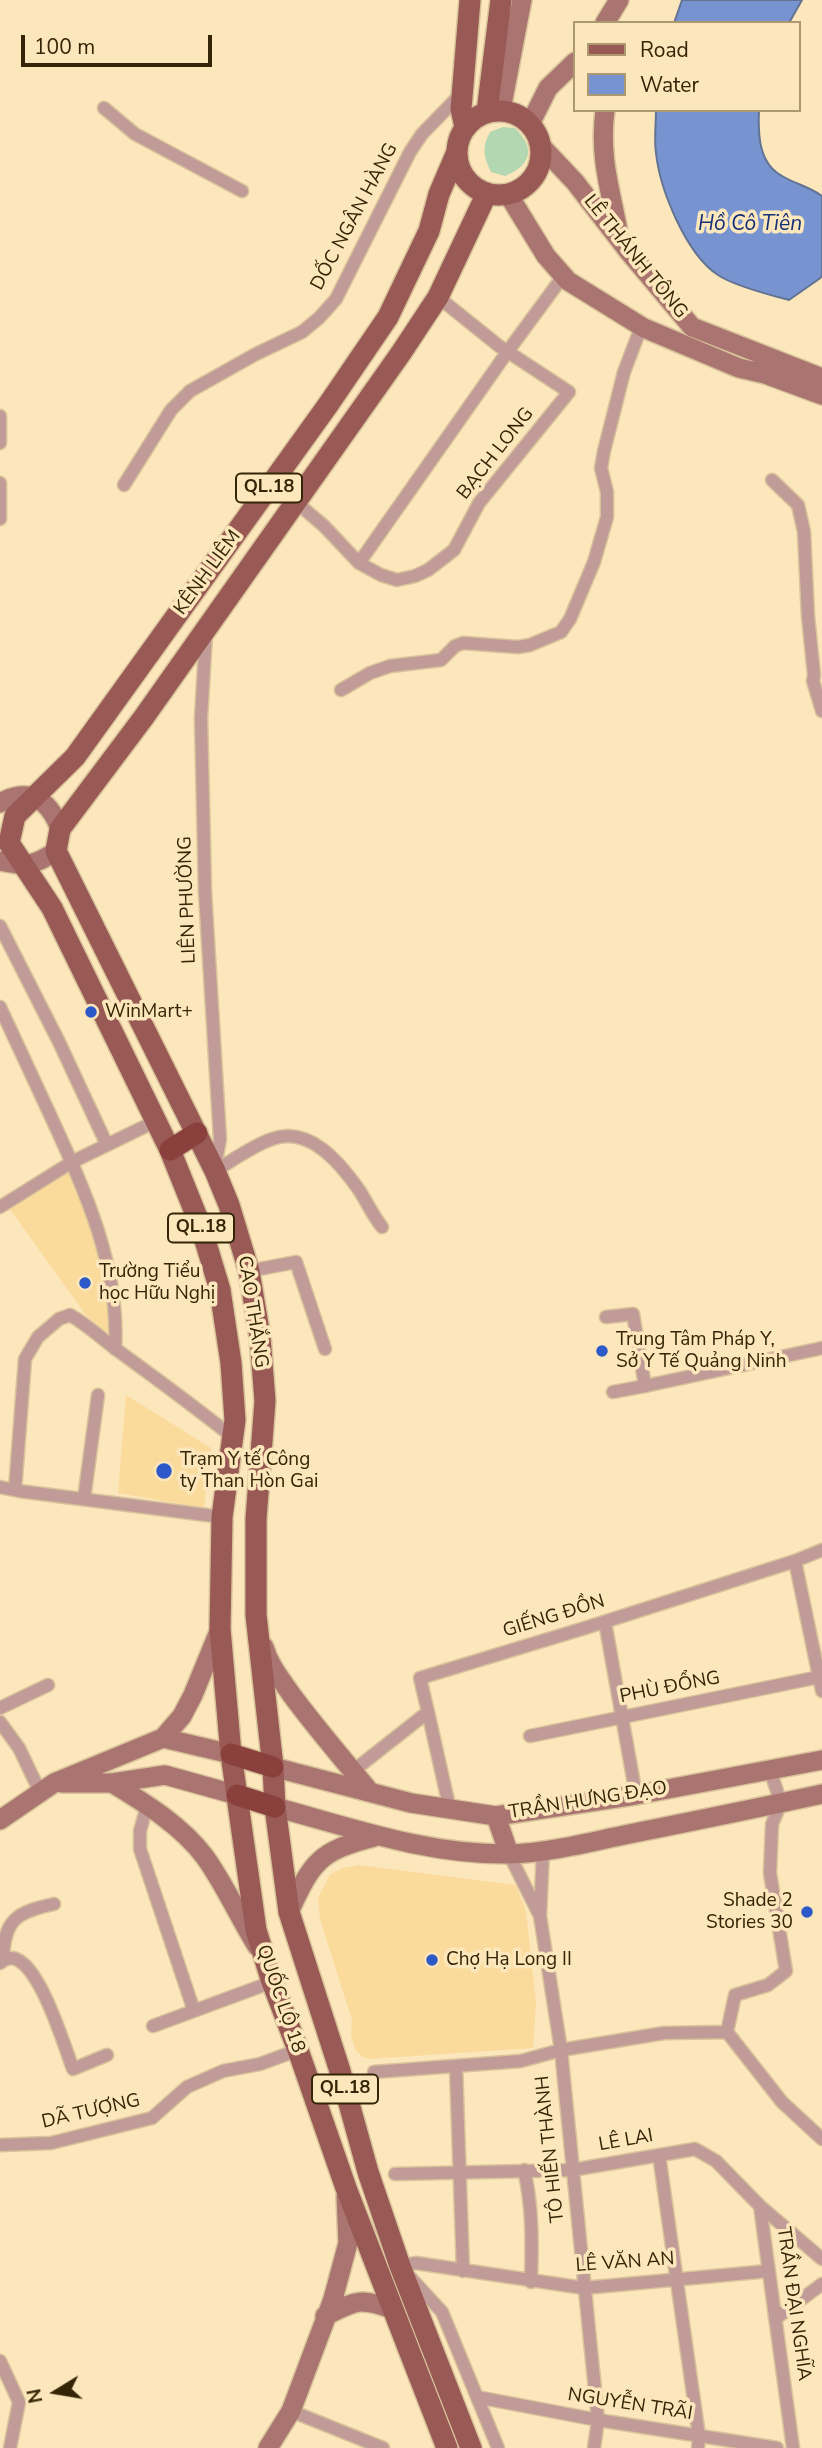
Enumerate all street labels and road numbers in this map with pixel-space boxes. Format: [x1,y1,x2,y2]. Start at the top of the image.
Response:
street label: DỐC NGÂN HÀNG [307,140,403,294]
street label: LÊ THÁNH TÔNG [578,191,692,323]
street label: BẠCH LONG [453,403,539,505]
road number: QL.18 [236,474,302,502]
street label: KÊNH LIÊM [170,526,246,620]
street label: LIÊN PHƯỜNG [174,836,202,964]
road number: QL.18 [168,1213,234,1242]
street label: CAO THẮNG [232,1254,272,1370]
street label: GIẾNG ĐỒN [500,1591,608,1643]
street label: PHÙ ĐỔNG [618,1667,722,1709]
street label: TRẦN HƯNG ĐẠO [507,1777,669,1825]
street label: QUỐC LỘ 18 [251,1942,309,2056]
road number: QL.18 [312,2074,378,2104]
street label: TÔ HIẾN THÀNH [532,2074,570,2224]
street label: DÃ TƯỢNG [40,2090,142,2134]
street label: LÊ LAI [597,2125,655,2157]
street label: TRẦN ĐẠI NGHĨA [771,2226,815,2382]
street label: LÊ VĂN AN [575,2248,675,2278]
street label: NGUYỄN TRÃI [566,2384,694,2426]

